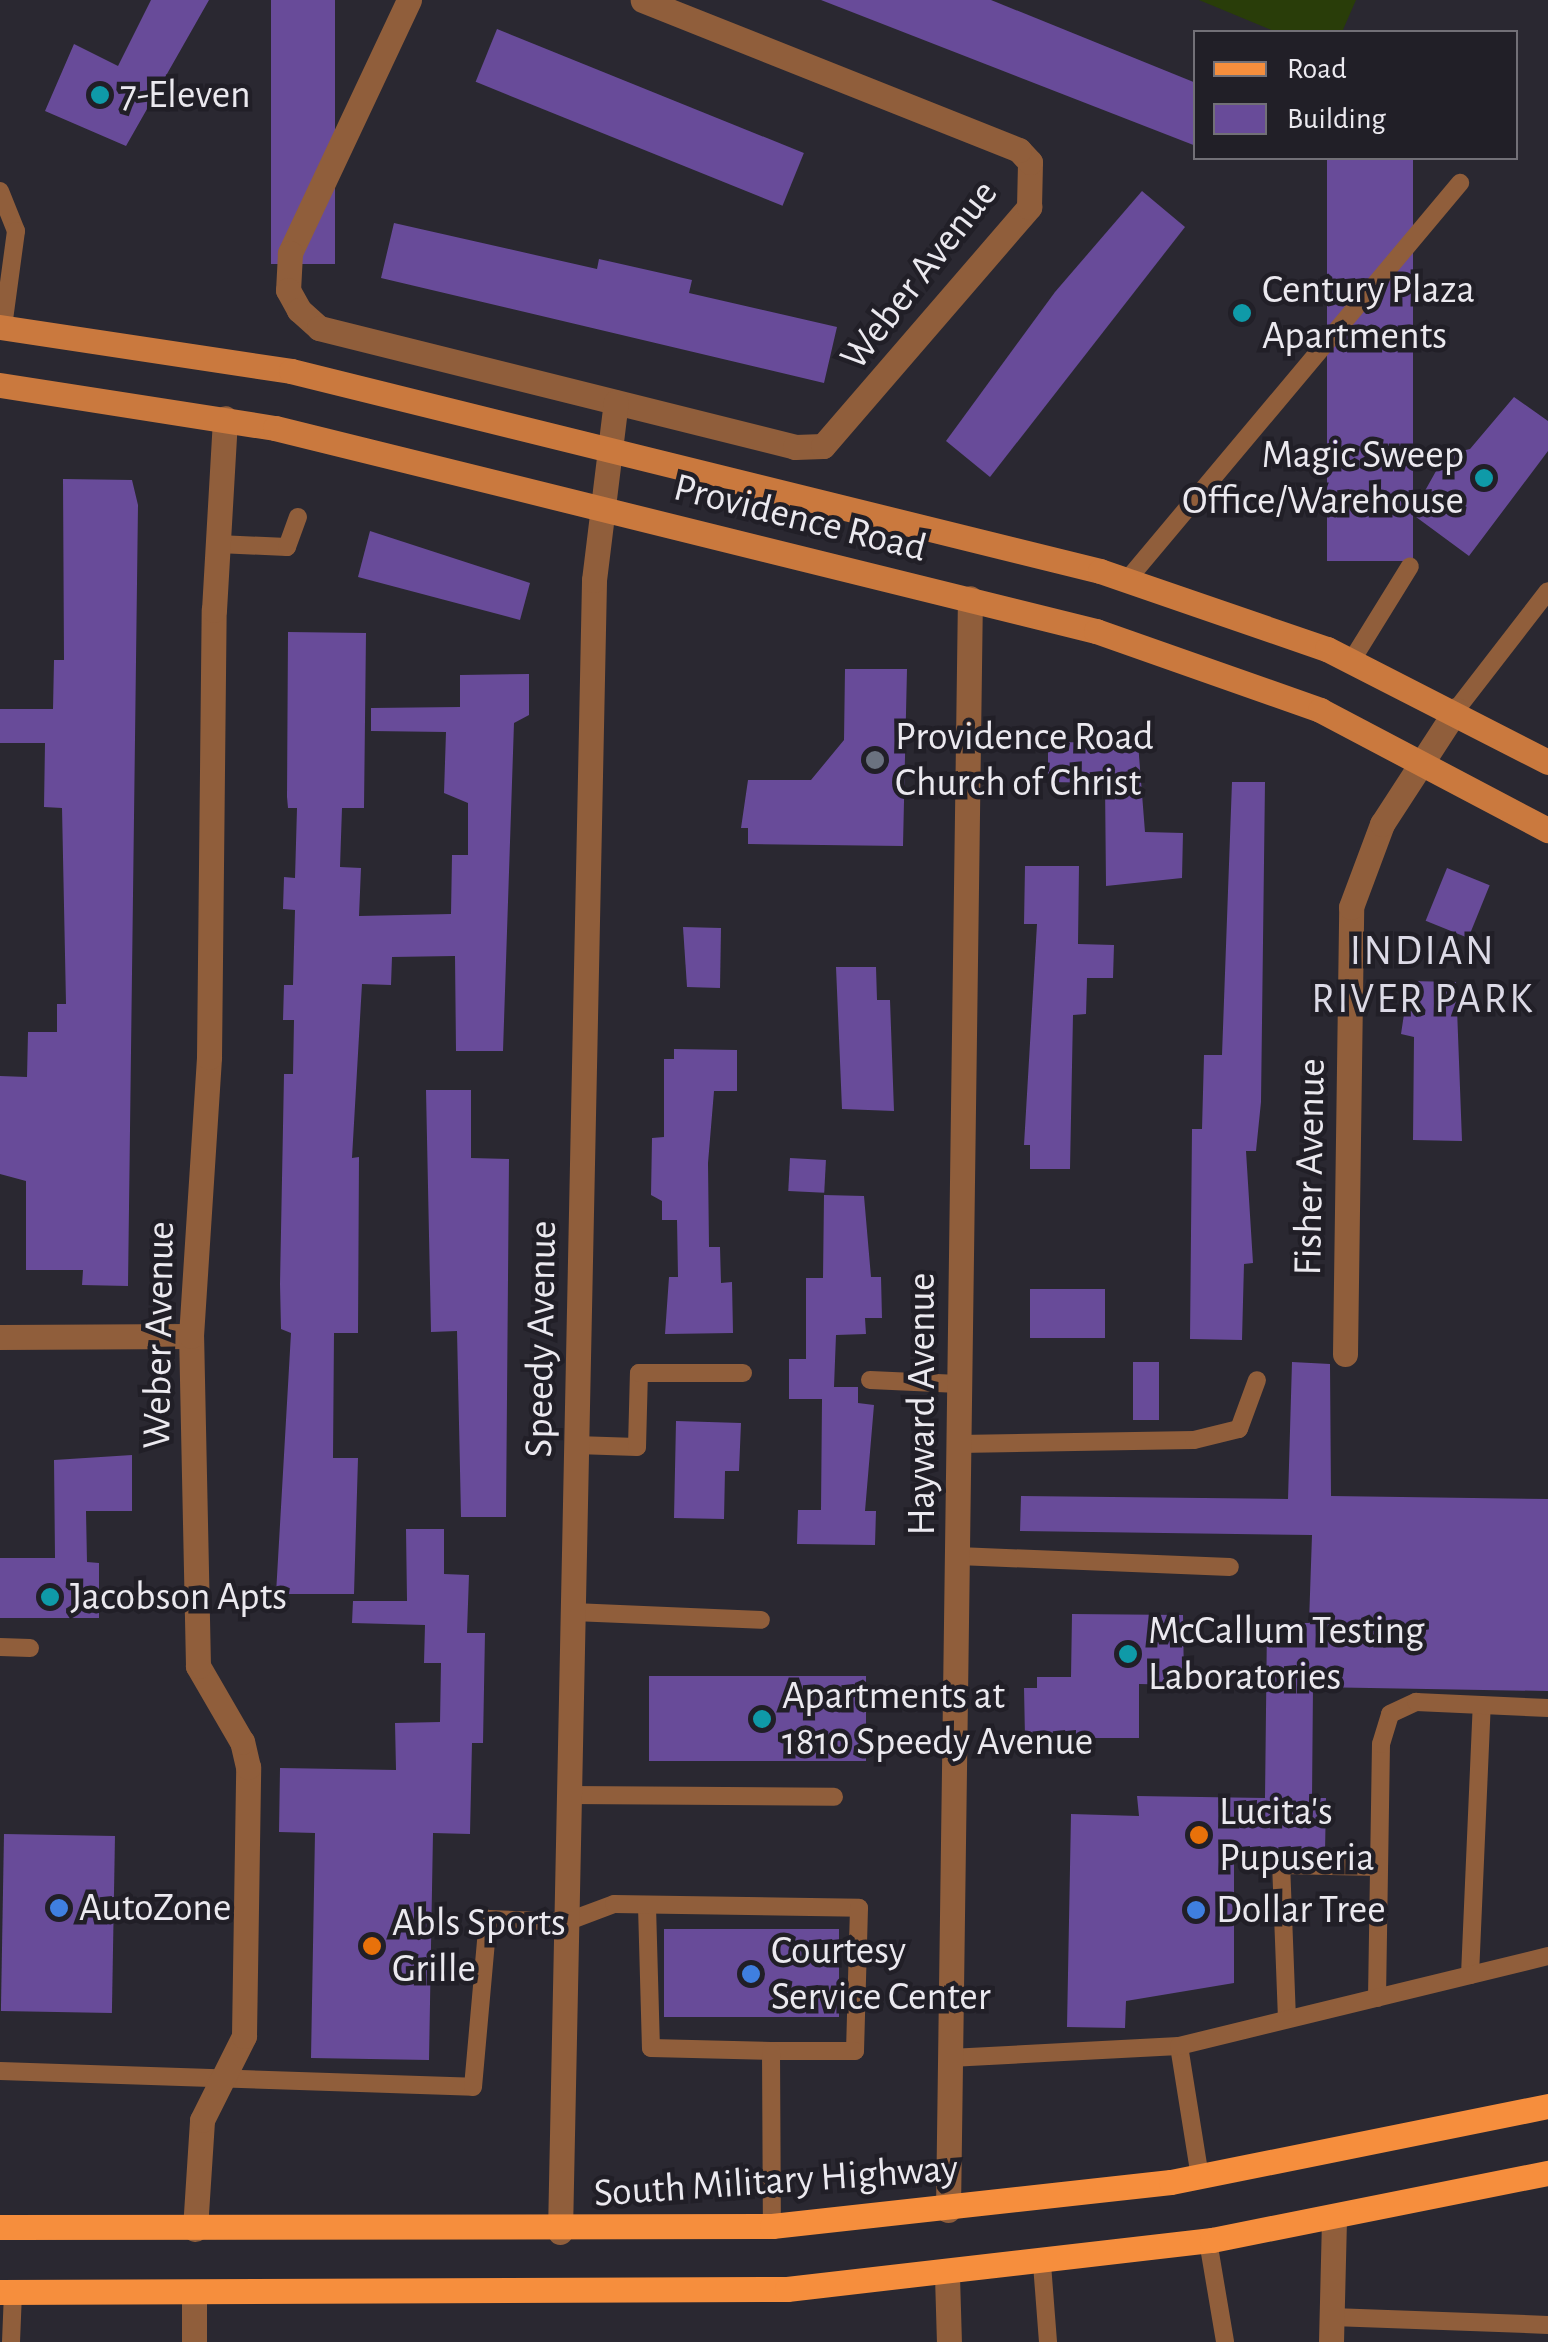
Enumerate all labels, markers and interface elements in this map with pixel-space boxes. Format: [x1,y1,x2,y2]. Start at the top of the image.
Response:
legend [1193,30,1518,160]
text: Road [1287,54,1347,84]
place label: 7-Eleven [120,71,251,119]
marker: 7-Eleven [89,84,111,106]
text: Building [1287,104,1386,134]
street label: Weber Avenue [830,171,1008,379]
place label: Century Plaza Apartments [1262,266,1475,360]
marker: Century Plaza Apartments [1231,302,1253,324]
place label: Magic Sweep Office/Warehouse [1182,431,1464,525]
street label: Providence Road [669,463,931,573]
marker: Magic Sweep Office/Warehouse [1473,467,1495,489]
place label: Providence Road Church of Christ [895,713,1154,807]
marker: Providence Road Church of Christ [864,749,886,771]
district label: INDIAN RIVER PARK [1311,926,1535,1024]
street label: Fisher Avenue [1284,1058,1336,1276]
street label: Speedy Avenue [515,1220,567,1458]
street label: Weber Avenue [133,1221,185,1449]
street label: Hayward Avenue [898,1273,946,1535]
place label: Jacobson Apts [70,1573,287,1621]
marker: Jacobson Apts [39,1586,61,1608]
place label: McCallum Testing Laboratories [1148,1607,1425,1701]
marker: McCallum Testing Laboratories [1117,1643,1139,1665]
place label: Apartments at 1810 Speedy Avenue [782,1672,1093,1766]
marker: Apartments at 1810 Speedy Avenue [751,1708,773,1730]
place label: Lucita's Pupuseria [1219,1788,1375,1882]
marker: Lucita's Pupuseria [1188,1824,1210,1846]
place label: AutoZone [79,1884,231,1932]
place label: Dollar Tree [1216,1886,1386,1934]
marker: AutoZone [48,1897,70,1919]
place label: Abls Sports Grille [392,1899,566,1993]
marker: Dollar Tree [1185,1899,1207,1921]
place label: Courtesy Service Center [771,1927,991,2021]
marker: Abls Sports Grille [361,1935,383,1957]
marker: Courtesy Service Center [740,1963,762,1985]
street label: South Military Highway [592,2144,960,2218]

